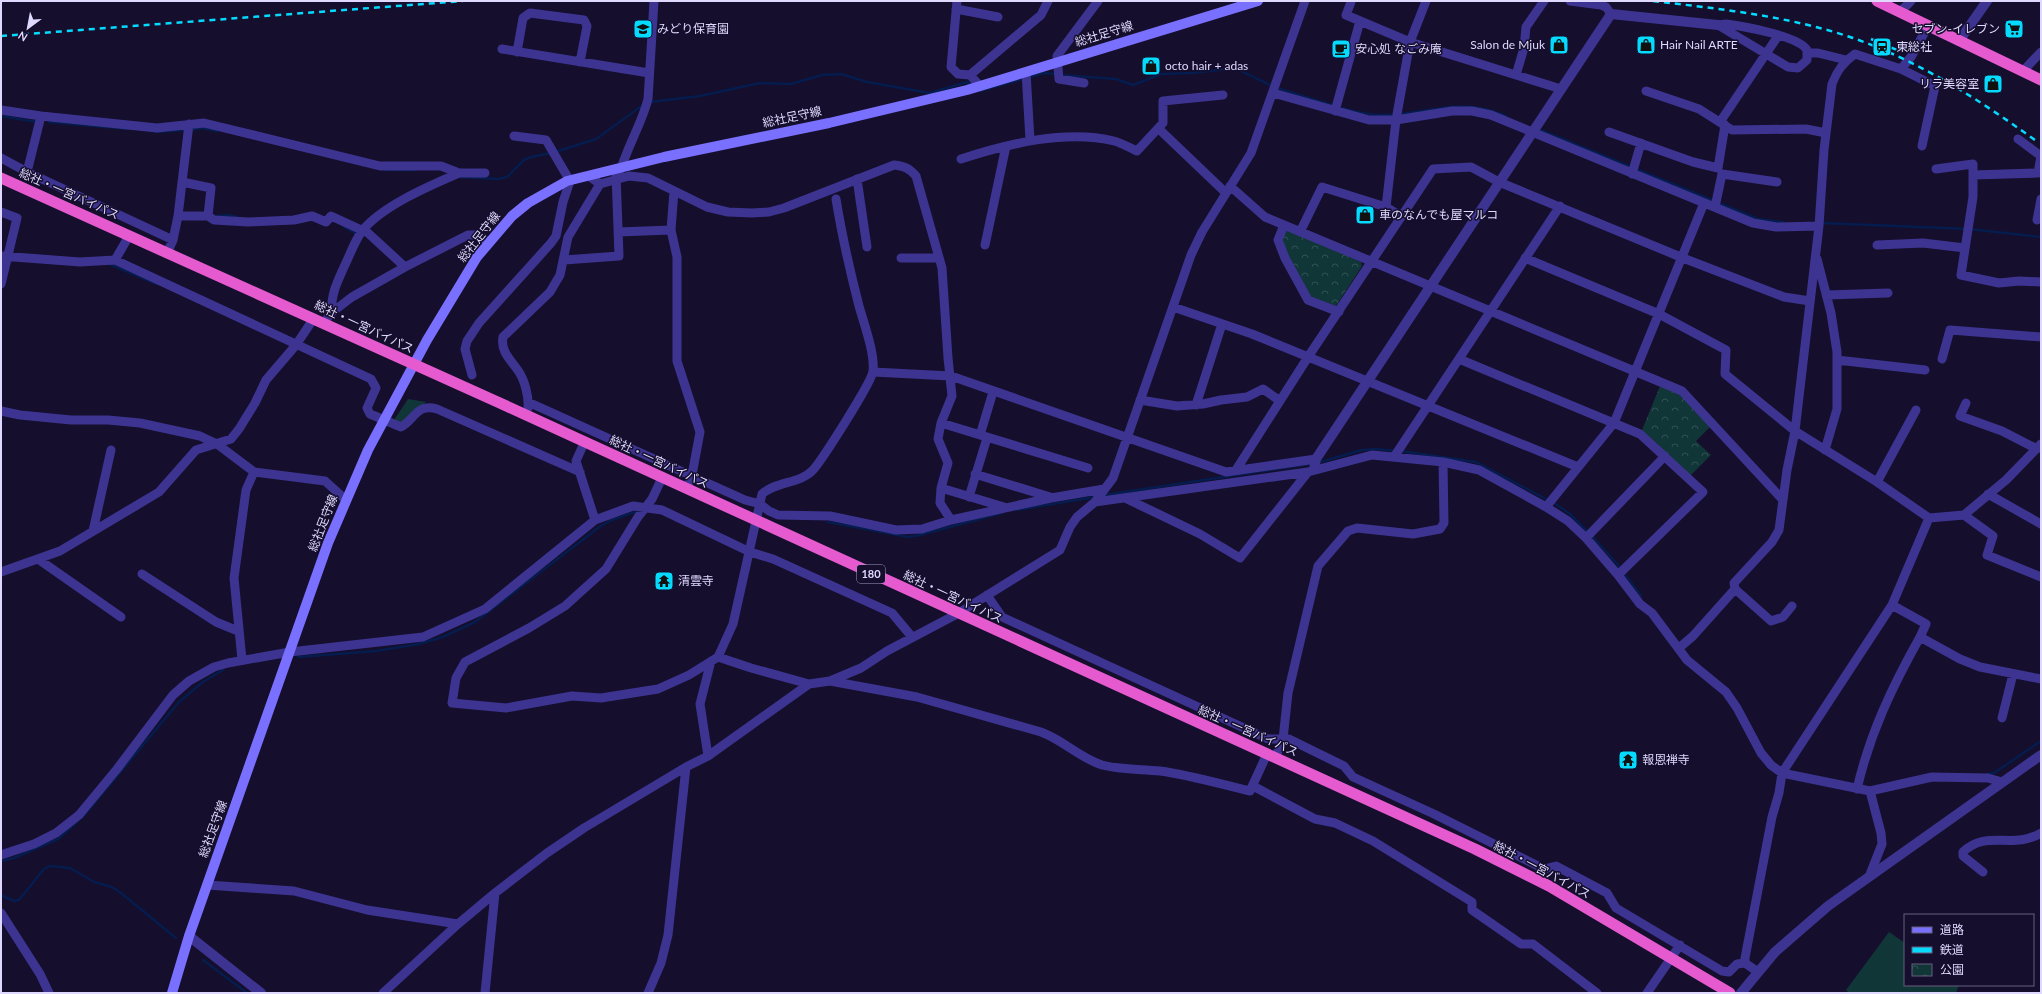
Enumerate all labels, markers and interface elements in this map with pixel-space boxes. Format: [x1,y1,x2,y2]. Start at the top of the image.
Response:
north arrow [8,8,48,48]
school or university icon: みどり保育園 [632,18,654,40]
street label: 総社足守線 [1073,18,1135,49]
supermarket icon: セブン-イレブン [2003,18,2025,40]
place label: みどり保育園 [657,21,729,36]
place label: セブン-イレブン [1912,21,2000,36]
text: N [15,29,29,45]
shop icon: Salon de Mjuk [1548,34,1570,56]
shop icon: Hair Nail ARTE [1635,34,1657,56]
station icon: 東総社 [1871,36,1893,58]
place label: Salon de Mjuk [1470,37,1546,52]
place label: Hair Nail ARTE [1660,37,1738,52]
cafe icon: 安心処 なごみ庵 [1330,38,1352,60]
place label: 東総社 [1896,39,1932,54]
place label: 安心処 なごみ庵 [1355,41,1442,56]
shop icon: octo hair + adas [1140,55,1162,77]
place label: octo hair + adas [1165,58,1248,73]
shop icon: リラ美容室 [1982,73,2004,95]
place label: リラ美容室 [1919,76,1979,91]
street label: 総社足守線 [761,103,823,130]
street label: 総社・一宮バイパス [17,165,121,222]
shop icon: 車のなんでも屋マルコ [1354,204,1376,226]
place label: 車のなんでも屋マルコ [1379,207,1498,222]
street label: 総社足守線 [454,208,503,265]
street label: 総社・一宮バイパス [312,297,416,356]
street label: 総社・一宮バイパス [607,432,711,491]
street label: 総社足守線 [305,492,340,554]
road number: 180 [857,565,885,583]
street label: 総社・一宮バイパス [901,567,1005,626]
temple icon: 清雲寺 [653,570,675,592]
place label: 清雲寺 [678,573,714,588]
street label: 総社・一宮バイパス [1196,702,1300,759]
temple icon: 報恩禅寺 [1617,749,1639,771]
place label: 報恩禅寺 [1642,752,1690,767]
street label: 総社足守線 [195,798,230,860]
street label: 総社・一宮バイパス [1491,838,1593,901]
legend [1904,914,2034,986]
text: 道路 [1940,922,1964,937]
text: 鉄道 [1940,942,1964,957]
text: 公園 [1940,962,1964,977]

